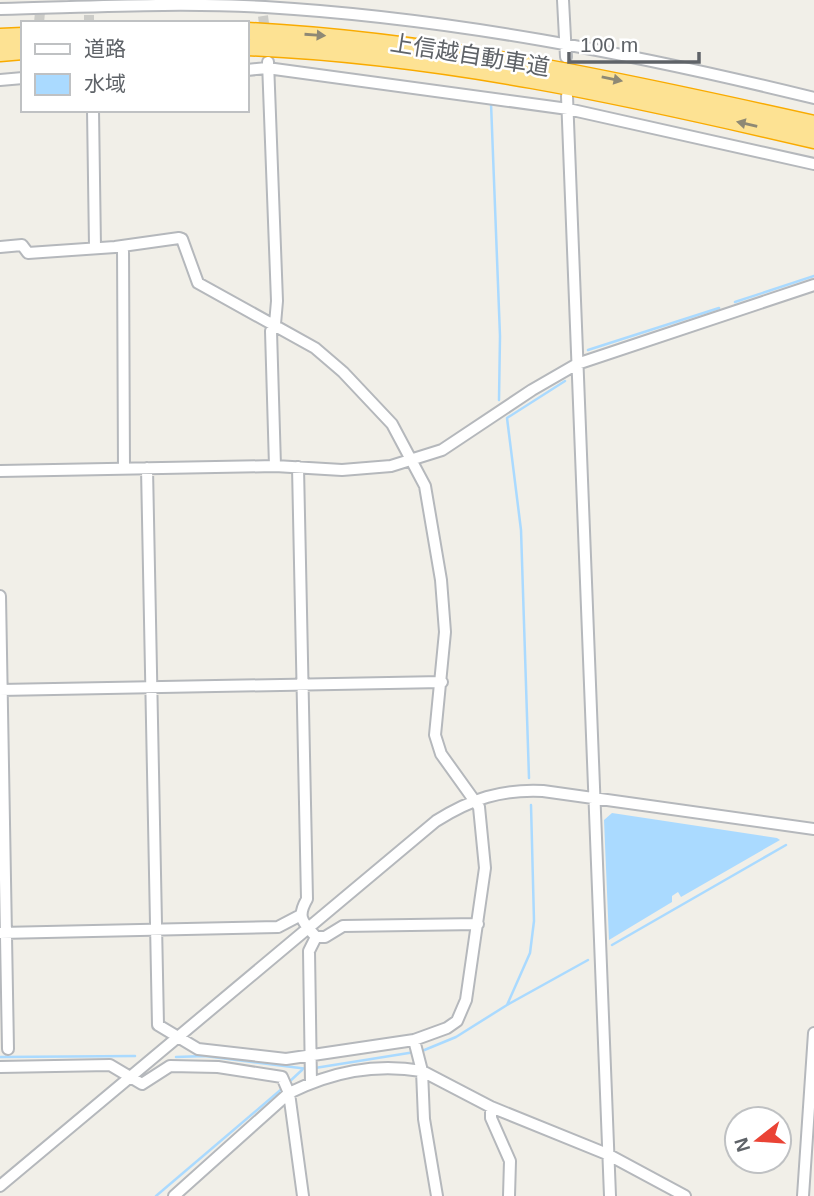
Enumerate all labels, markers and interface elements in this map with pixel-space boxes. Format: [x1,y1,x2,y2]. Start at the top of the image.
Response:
legend [21,21,248,112]
scale bar [569,21,698,65]
one-way arrow [304,30,326,41]
street label: 上信越自動車道 [388,30,552,80]
text: 100 m [580,33,638,56]
text: 道路 [84,37,126,60]
text: 水域 [84,72,126,95]
one-way arrow [601,74,623,85]
one-way arrow [736,118,758,129]
north arrow [723,1105,793,1175]
text: N [730,1135,754,1154]

